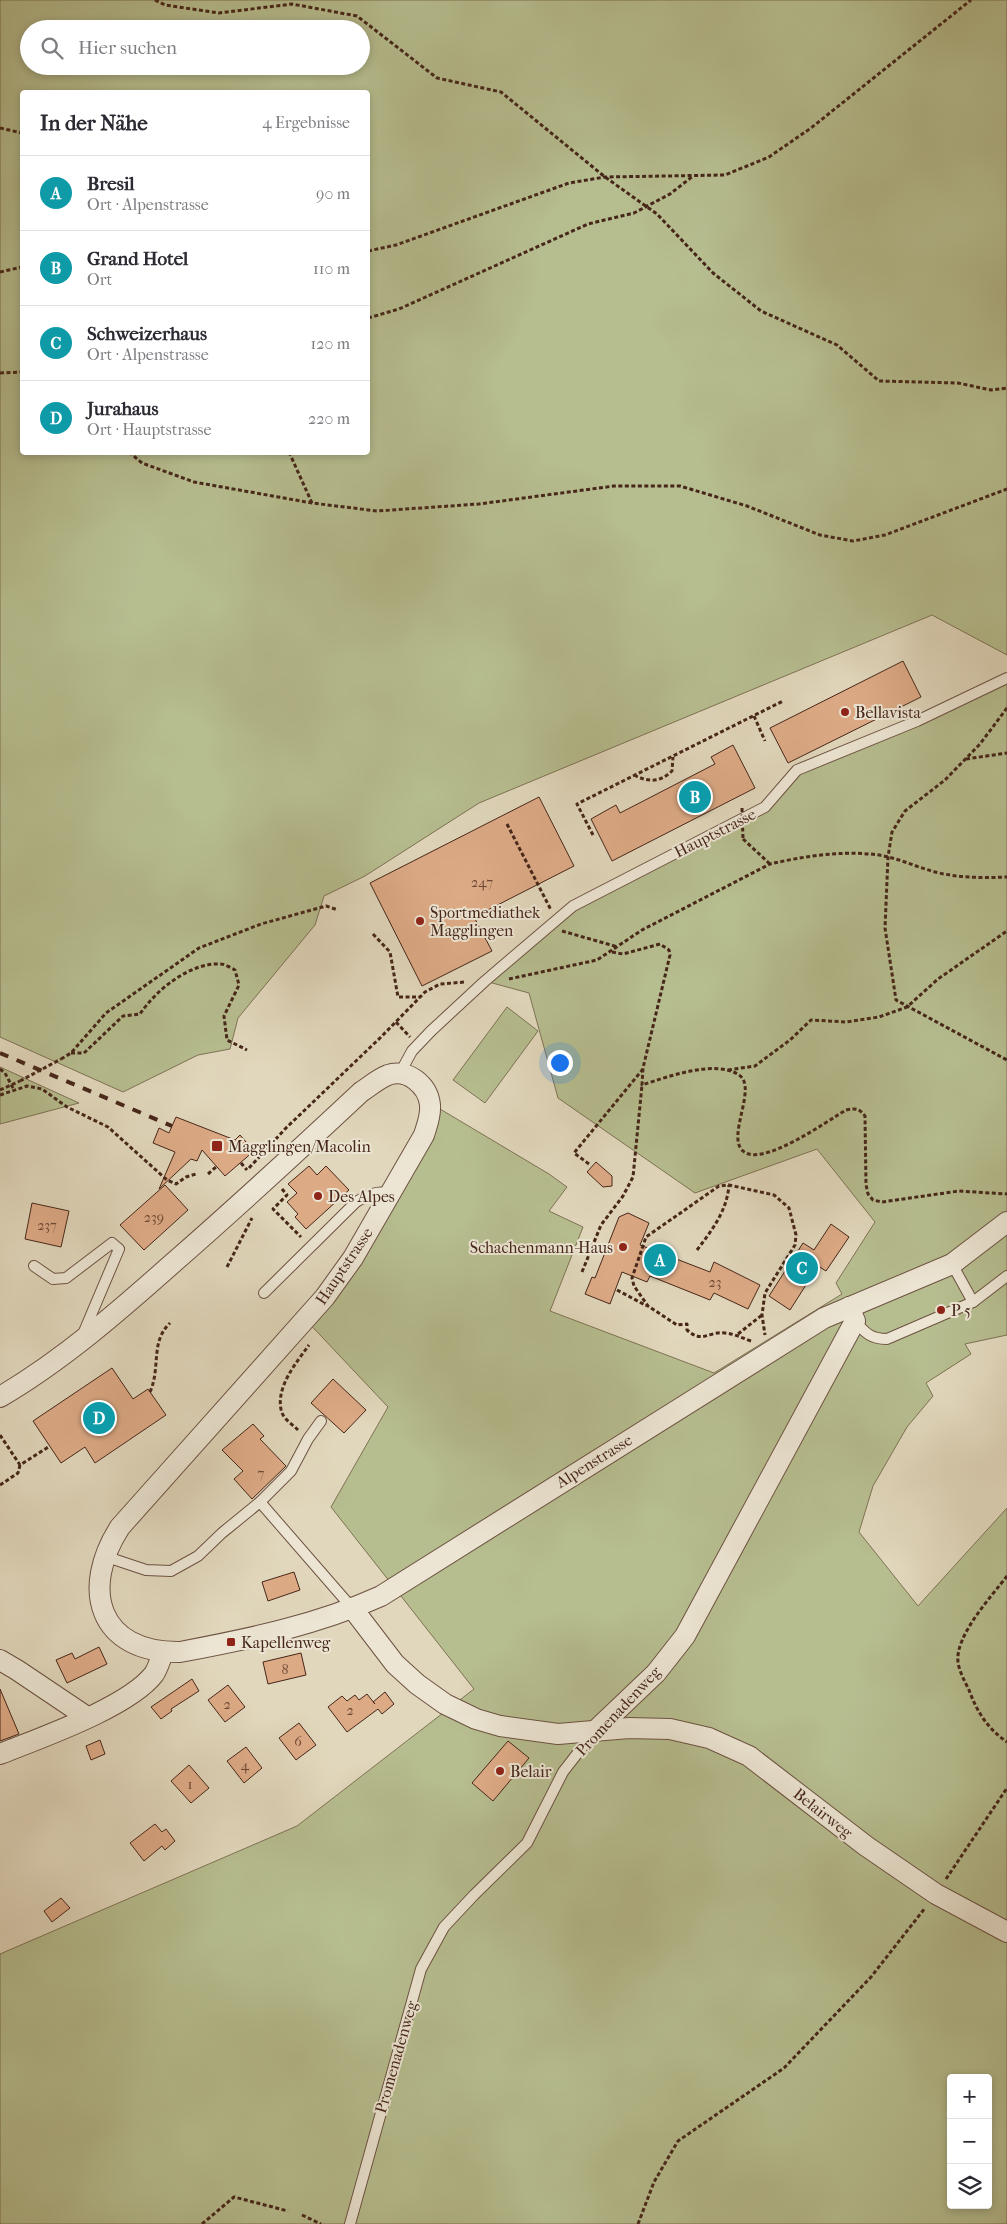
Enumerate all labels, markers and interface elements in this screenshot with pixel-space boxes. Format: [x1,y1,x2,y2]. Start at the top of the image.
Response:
search box [20,20,370,75]
icon: search [38,34,66,62]
text: Hier suchen [78,37,177,59]
text: In der Nähe [40,111,148,135]
text: 4 Ergebnisse [262,113,350,132]
text: Bresil [87,173,135,195]
text: A [51,184,61,203]
text: 90 m [316,184,350,203]
text: Ort · Alpenstrasse [87,195,209,214]
text: Grand Hotel [87,248,188,270]
text: B [51,259,61,278]
text: 110 m [313,259,350,278]
text: Ort [87,270,112,289]
text: Schweizerhaus [87,323,207,345]
text: C [51,334,61,353]
text: 120 m [311,334,350,353]
text: Ort · Alpenstrasse [87,345,209,364]
text: Jurahaus [87,398,159,420]
text: D [50,409,62,428]
text: 220 m [308,409,350,428]
text: Ort · Hauptstrasse [87,420,211,439]
place label: Bellavista [855,703,922,722]
marker: Bellavista [839,706,851,718]
pin: B [679,778,711,816]
street label: Hauptstrasse [671,804,759,862]
house number: 247 [471,874,493,891]
place label: Sportmediathek Magglingen [430,903,541,940]
marker: Sportmediathek Magglingen [414,915,426,927]
your location [547,1050,573,1076]
place label: Magglingen/Macolin [228,1137,371,1156]
marker: Magglingen/Macolin [210,1139,224,1153]
place label: Des Alpes [328,1187,395,1206]
marker: Des Alpes [312,1190,324,1202]
house number: 239 [144,1209,164,1226]
house number: 237 [37,1217,57,1234]
street label: Hauptstrasse [311,1224,377,1308]
place label: Schachenmann-Haus [470,1238,613,1257]
marker: Schachenmann-Haus [617,1241,629,1253]
pin: A [644,1241,676,1279]
pin: C [786,1249,818,1287]
house number: 23 [709,1274,721,1291]
place label: P 5 [951,1301,971,1320]
marker: P 5 [935,1304,947,1316]
pin: D [83,1399,115,1437]
street label: Alpenstrasse [552,1430,636,1492]
house number: 7 [258,1465,265,1482]
place label: Kapellenweg [241,1633,331,1652]
marker: Kapellenweg [225,1636,237,1648]
house number: 8 [281,1661,289,1678]
street label: Promenadenweg [572,1662,665,1760]
house number: 2 [223,1696,231,1713]
house number: 2 [346,1702,354,1719]
house number: 6 [294,1733,302,1750]
house number: 4 [241,1757,250,1774]
place label: Belair [510,1762,552,1781]
marker: Belair [494,1765,506,1777]
house number: 1 [188,1776,193,1793]
street label: Belairweg [790,1784,857,1842]
street label: Promenadenweg [371,1998,421,2115]
map controls [947,2074,992,2209]
button: + [947,2074,992,2119]
button: − [947,2119,992,2164]
button: layers [947,2164,992,2209]

